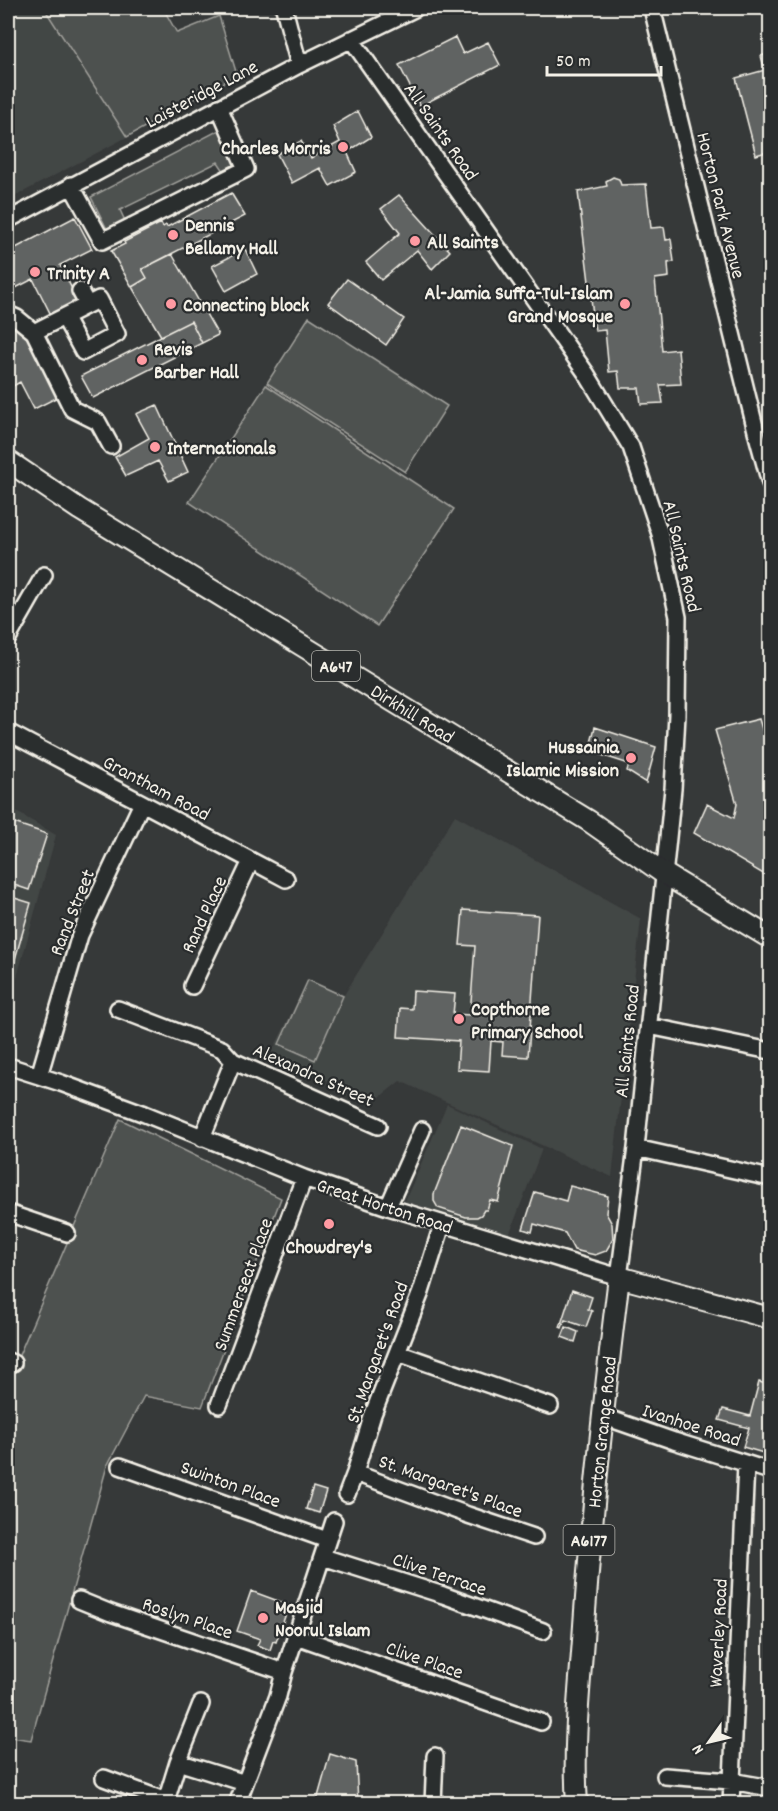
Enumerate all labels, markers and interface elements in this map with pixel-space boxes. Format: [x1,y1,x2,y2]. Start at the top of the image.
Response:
scale bar [547,39,661,77]
text: 50 m [556,50,591,75]
street label: Laisteridge Lane [141,54,264,137]
street label: All Saints Road [395,78,484,187]
street label: Horton Park Avenue [687,130,751,282]
place label: Charles Morris [221,136,331,164]
marker: Charles Morris [336,140,350,154]
place label: Dennis Bellamy Hall [185,213,278,264]
marker: Dennis Bellamy Hall [166,228,180,242]
place label: All Saints [427,230,499,258]
marker: All Saints [408,234,422,248]
place label: Trinity A [47,261,110,289]
marker: Trinity A [28,265,42,279]
place label: Al-Jamia Suffa-Tul-Islam Grand Mosque [425,281,613,332]
place label: Connecting block [183,293,309,321]
marker: Connecting block [164,297,178,311]
marker: Al-Jamia Suffa-Tul-Islam Grand Mosque [618,297,632,311]
place label: Revis Barber Hall [154,337,239,388]
marker: Revis Barber Hall [135,353,149,367]
place label: Internationals [167,436,276,464]
marker: Internationals [148,440,162,454]
street label: All Saints Road [654,498,707,615]
road number: A647 [312,651,360,681]
street label: Dirkhill Road [364,679,459,752]
place label: Hussainia Islamic Mission [506,735,620,786]
street label: Grantham Road [97,750,214,830]
marker: Hussainia Islamic Mission [624,751,638,765]
street label: Rand Street [44,866,104,961]
street label: Rand Place [176,872,236,959]
street label: All Saints Road [609,983,649,1099]
place label: Copthorne Primary School [471,997,583,1048]
marker: Copthorne Primary School [452,1012,466,1026]
street label: Alexandra Street [248,1038,378,1116]
street label: Great Horton Road [312,1173,456,1243]
street label: Summerseat Place [208,1214,282,1355]
marker: Chowdrey's [322,1217,336,1231]
place label: Chowdrey's [286,1235,372,1263]
street label: St. Margaret's Road [340,1278,417,1428]
street label: Horton Grange Road [582,1355,626,1510]
street label: Ivanhoe Road [638,1398,744,1456]
street label: St. Margaret's Place [374,1449,526,1527]
street label: Swinton Place [176,1455,284,1517]
road number: A6177 [564,1525,614,1555]
street label: Clive Terrace [388,1547,490,1605]
street label: Waverley Road [703,1578,737,1688]
street label: Roslyn Place [138,1591,236,1648]
place label: Masjid Noorul Islam [275,1595,371,1646]
marker: Masjid Noorul Islam [256,1611,270,1625]
street label: Clive Place [382,1636,467,1688]
north arrow [679,1712,739,1772]
text: N [687,1739,710,1759]

